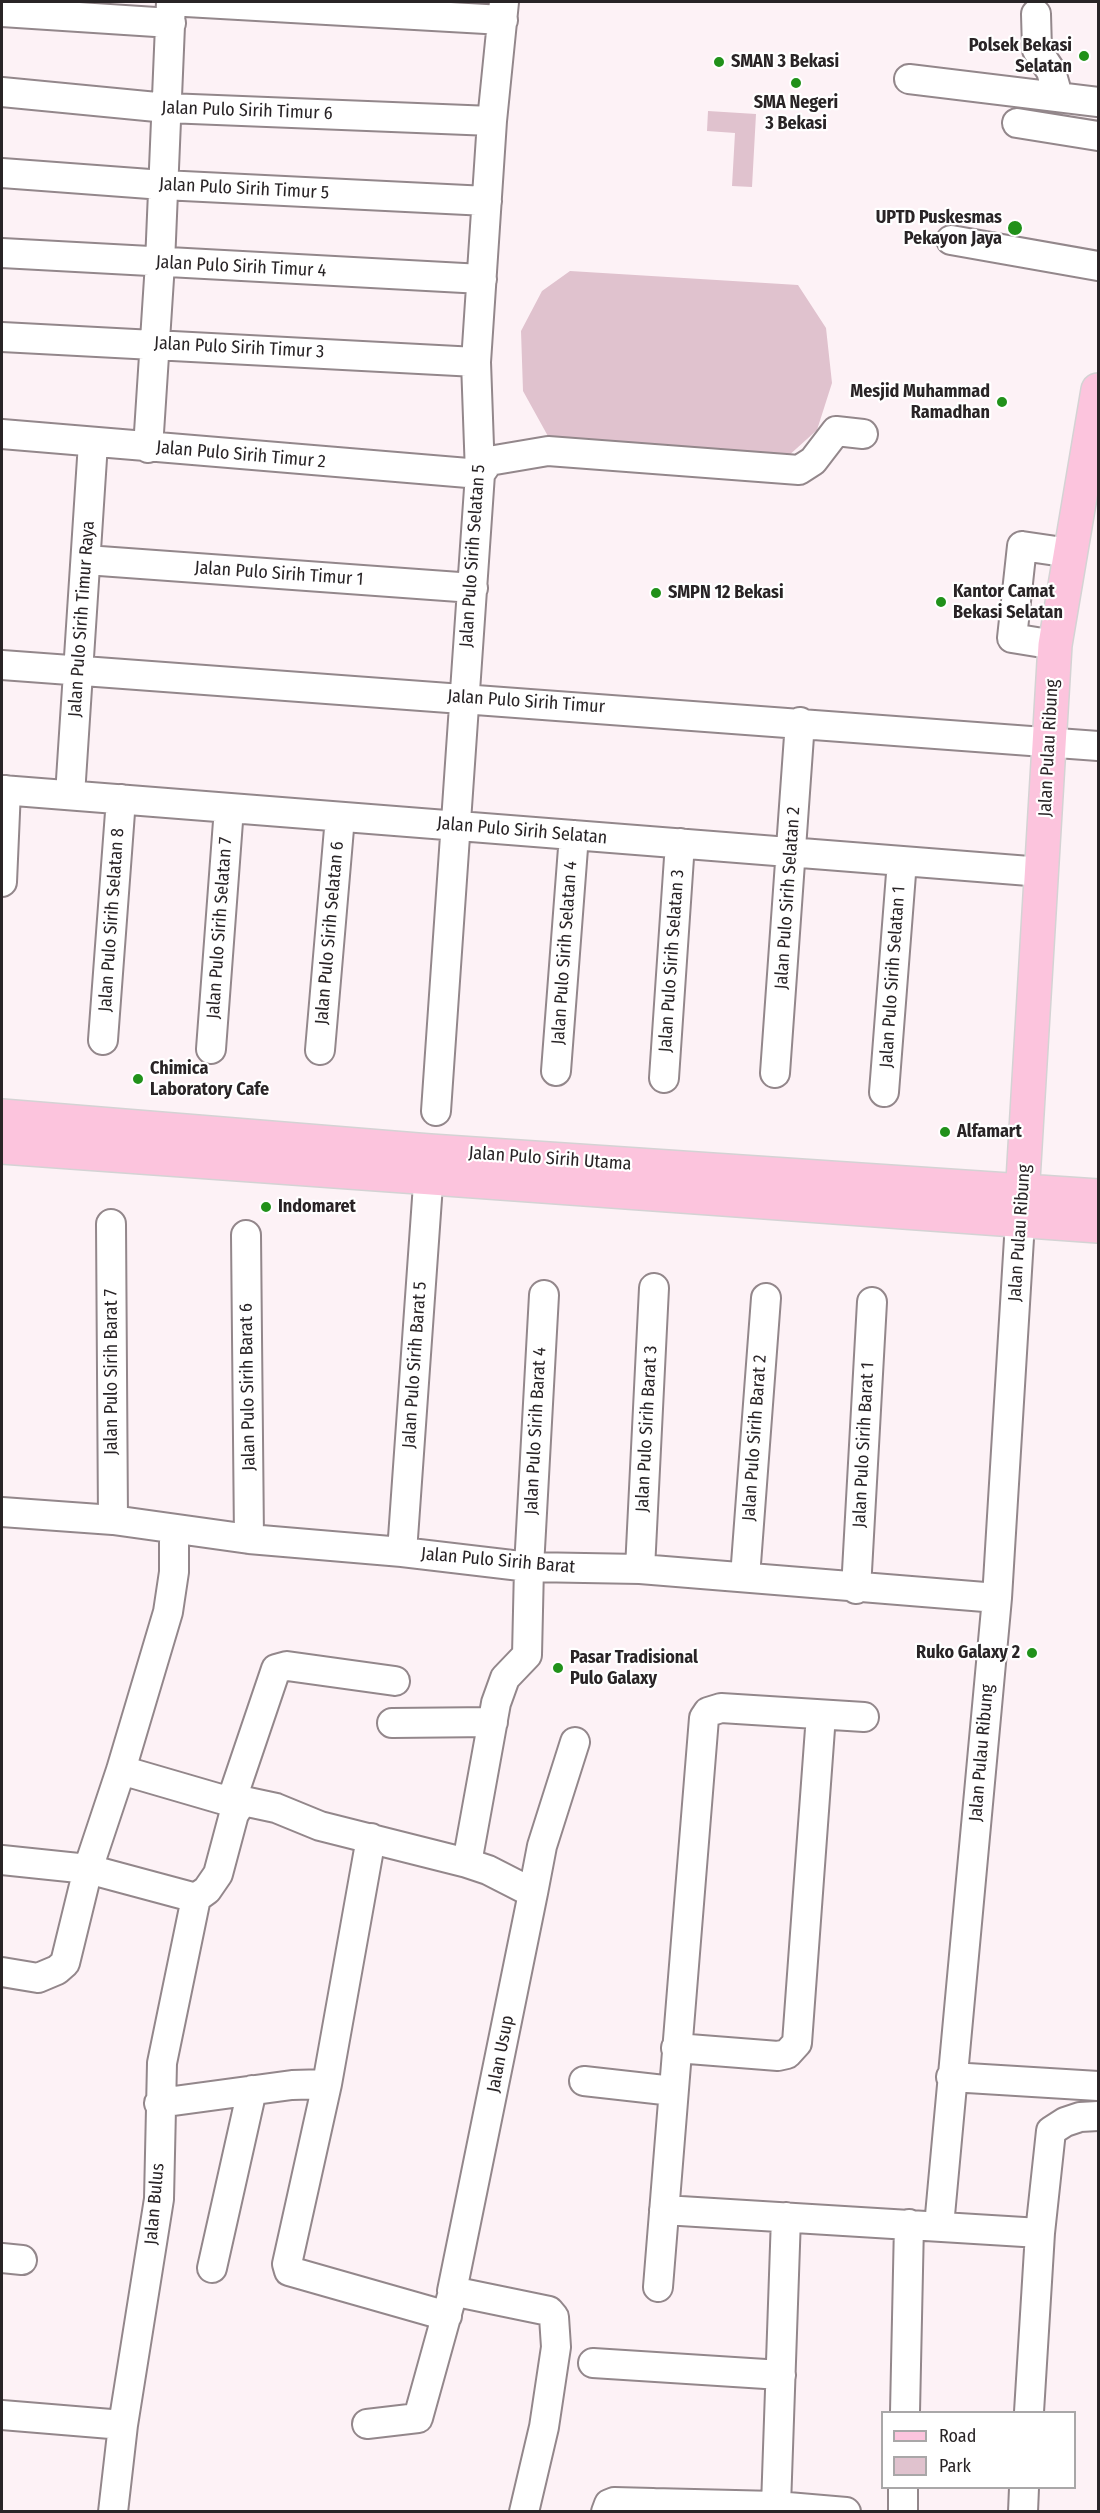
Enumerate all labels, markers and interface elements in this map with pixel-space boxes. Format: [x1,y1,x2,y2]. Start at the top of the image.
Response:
place label: Polsek Bekasi Selatan [969,35,1072,78]
marker: Polsek Bekasi Selatan [1077,49,1091,63]
place label: SMAN 3 Bekasi [731,51,839,73]
marker: SMAN 3 Bekasi [712,55,726,69]
marker: SMA Negeri 3 Bekasi [789,76,803,90]
place label: SMA Negeri 3 Bekasi [754,92,838,134]
street label: Jalan Pulo Sirih Timur 6 [161,97,333,125]
street label: Jalan Pulo Sirih Timur 5 [158,174,330,204]
place label: UPTD Puskesmas Pekayon Jaya [876,207,1002,250]
marker: UPTD Puskesmas Pekayon Jaya [1006,219,1024,237]
street label: Jalan Pulo Sirih Timur 4 [155,252,327,282]
street label: Jalan Pulo Sirih Timur 3 [153,333,325,363]
place label: Mesjid Muhammad Ramadhan [850,381,990,424]
marker: Mesjid Muhammad Ramadhan [995,395,1009,409]
street label: Jalan Pulo Sirih Timur 2 [155,437,327,473]
street label: Jalan Pulo Sirih Selatan 5 [456,464,490,648]
street label: Jalan Pulo Sirih Timur Raya [64,520,100,718]
street label: Jalan Pulo Sirih Timur 1 [194,557,364,591]
place label: Kantor Camat Bekasi Selatan [953,581,1063,624]
place label: SMPN 12 Bekasi [668,582,784,604]
marker: SMPN 12 Bekasi [649,586,663,600]
marker: Kantor Camat Bekasi Selatan [934,595,948,609]
street label: Jalan Pulau Ribung [1035,679,1063,817]
street label: Jalan Pulo Sirih Timur [446,686,606,718]
street label: Jalan Pulo Sirih Selatan 2 [771,806,805,990]
street label: Jalan Pulo Sirih Selatan [436,813,608,849]
street label: Jalan Pulo Sirih Selatan 8 [95,827,129,1013]
street label: Jalan Pulo Sirih Selatan 7 [203,836,237,1020]
street label: Jalan Pulo Sirih Selatan 6 [311,840,349,1026]
street label: Jalan Pulo Sirih Selatan 4 [548,861,582,1045]
street label: Jalan Pulo Sirih Selatan 3 [655,869,689,1053]
street label: Jalan Pulo Sirih Selatan 1 [876,885,910,1069]
place label: Chimica Laboratory Cafe [150,1058,269,1100]
marker: Chimica Laboratory Cafe [131,1072,145,1086]
place label: Alfamart [957,1121,1022,1143]
marker: Alfamart [938,1125,952,1139]
street label: Jalan Pulo Sirih Utama [468,1143,632,1175]
street label: Jalan Pulau Ribung [1004,1164,1036,1302]
place label: Indomaret [278,1196,356,1218]
marker: Indomaret [259,1200,273,1214]
street label: Jalan Pulo Sirih Barat 5 [398,1281,432,1449]
street label: Jalan Pulo Sirih Barat 7 [101,1289,123,1455]
street label: Jalan Pulo Sirih Barat 6 [236,1303,260,1471]
street label: Jalan Pulo Sirih Barat 3 [632,1345,662,1513]
street label: Jalan Pulo Sirih Barat 4 [521,1347,551,1515]
street label: Jalan Pulo Sirih Barat 2 [738,1354,772,1522]
street label: Jalan Pulo Sirih Barat 1 [849,1362,879,1528]
street label: Jalan Pulo Sirih Barat [420,1544,576,1578]
place label: Ruko Galaxy 2 [916,1642,1020,1664]
marker: Ruko Galaxy 2 [1025,1646,1039,1660]
place label: Pasar Tradisional Pulo Galaxy [570,1647,698,1690]
marker: Pasar Tradisional Pulo Galaxy [551,1661,565,1675]
street label: Jalan Pulau Ribung [965,1684,999,1822]
street label: Jalan Usup [483,2014,519,2094]
street label: Jalan Bulus [141,2162,169,2246]
legend [881,2411,1076,2489]
text: Road [939,2425,976,2447]
text: Park [939,2455,971,2477]

